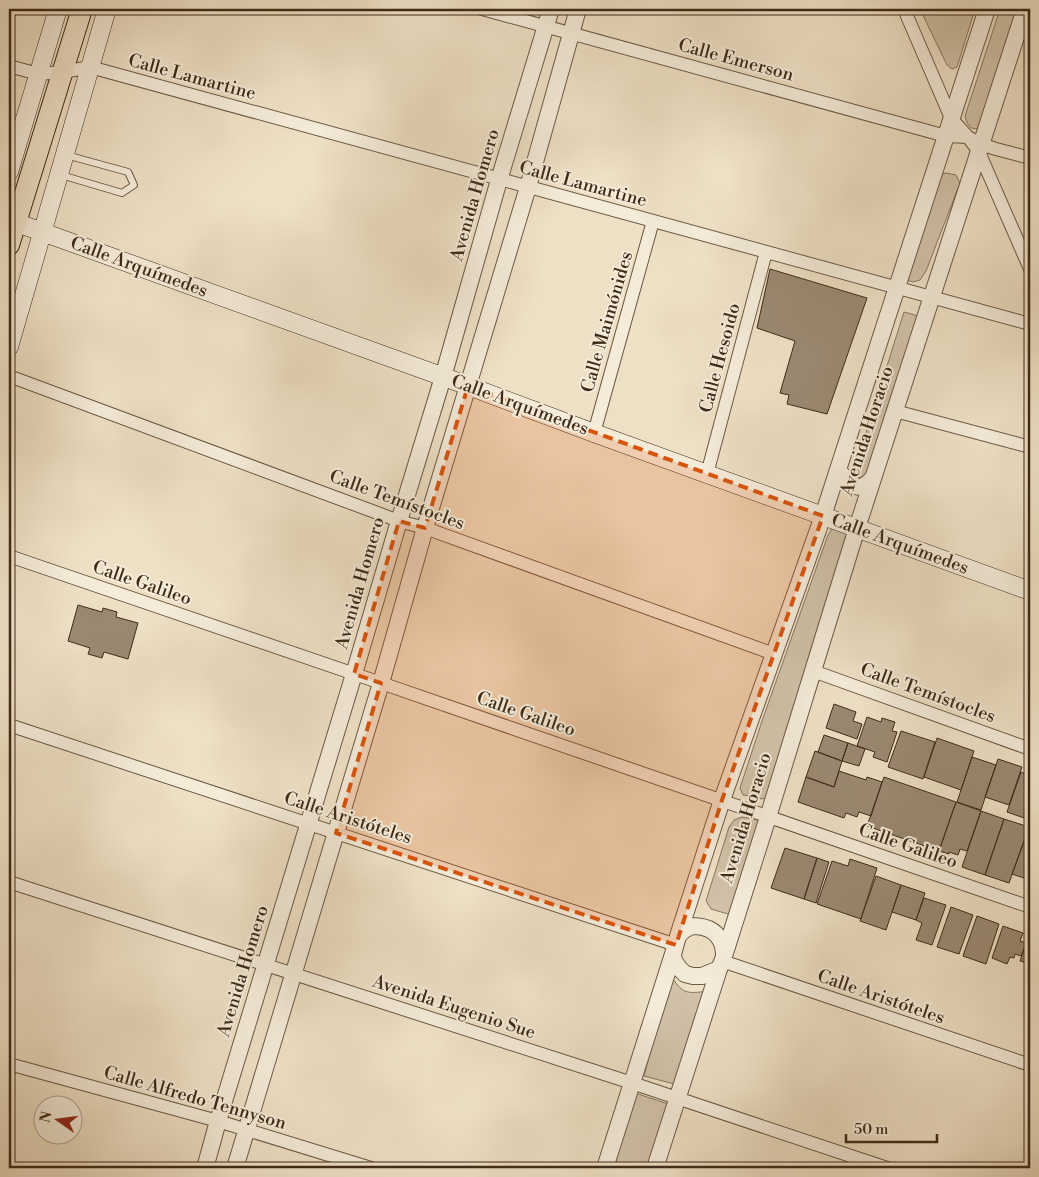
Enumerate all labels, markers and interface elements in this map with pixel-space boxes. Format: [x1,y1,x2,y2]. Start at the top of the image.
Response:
street label: Calle Emerson [676,34,797,87]
street label: Calle Lamartine [126,49,258,105]
street label: Avenida Homero [445,126,505,265]
street label: Calle Lamartine [517,156,649,212]
street label: Calle Arquímedes [67,232,211,303]
street label: Calle Maimónides [576,249,638,395]
street label: Calle Hesoido [694,301,746,415]
street label: Avenida Horacio [835,363,899,500]
street label: Calle Arquímedes [448,370,592,441]
street label: Calle Temístocles [326,465,468,535]
street label: Calle Arquímedes [828,509,972,580]
street label: Avenida Homero [330,514,390,653]
street label: Calle Galileo [90,555,194,611]
street label: Calle Temístocles [857,658,999,728]
street label: Calle Galileo [474,686,578,742]
street label: Avenida Horacio [715,750,777,887]
street label: Calle Aristóteles [281,786,415,850]
street label: Calle Galileo [856,818,960,874]
street label: Avenida Homero [212,903,274,1040]
street label: Calle Aristóteles [814,964,948,1030]
street label: Avenida Eugenio Sue [369,969,538,1044]
street label: Calle Alfredo Tennyson [101,1061,289,1135]
north arrow [32,1094,82,1144]
text: N [36,1110,56,1125]
scale bar [846,1112,938,1144]
text: 50 m [854,1120,888,1139]

